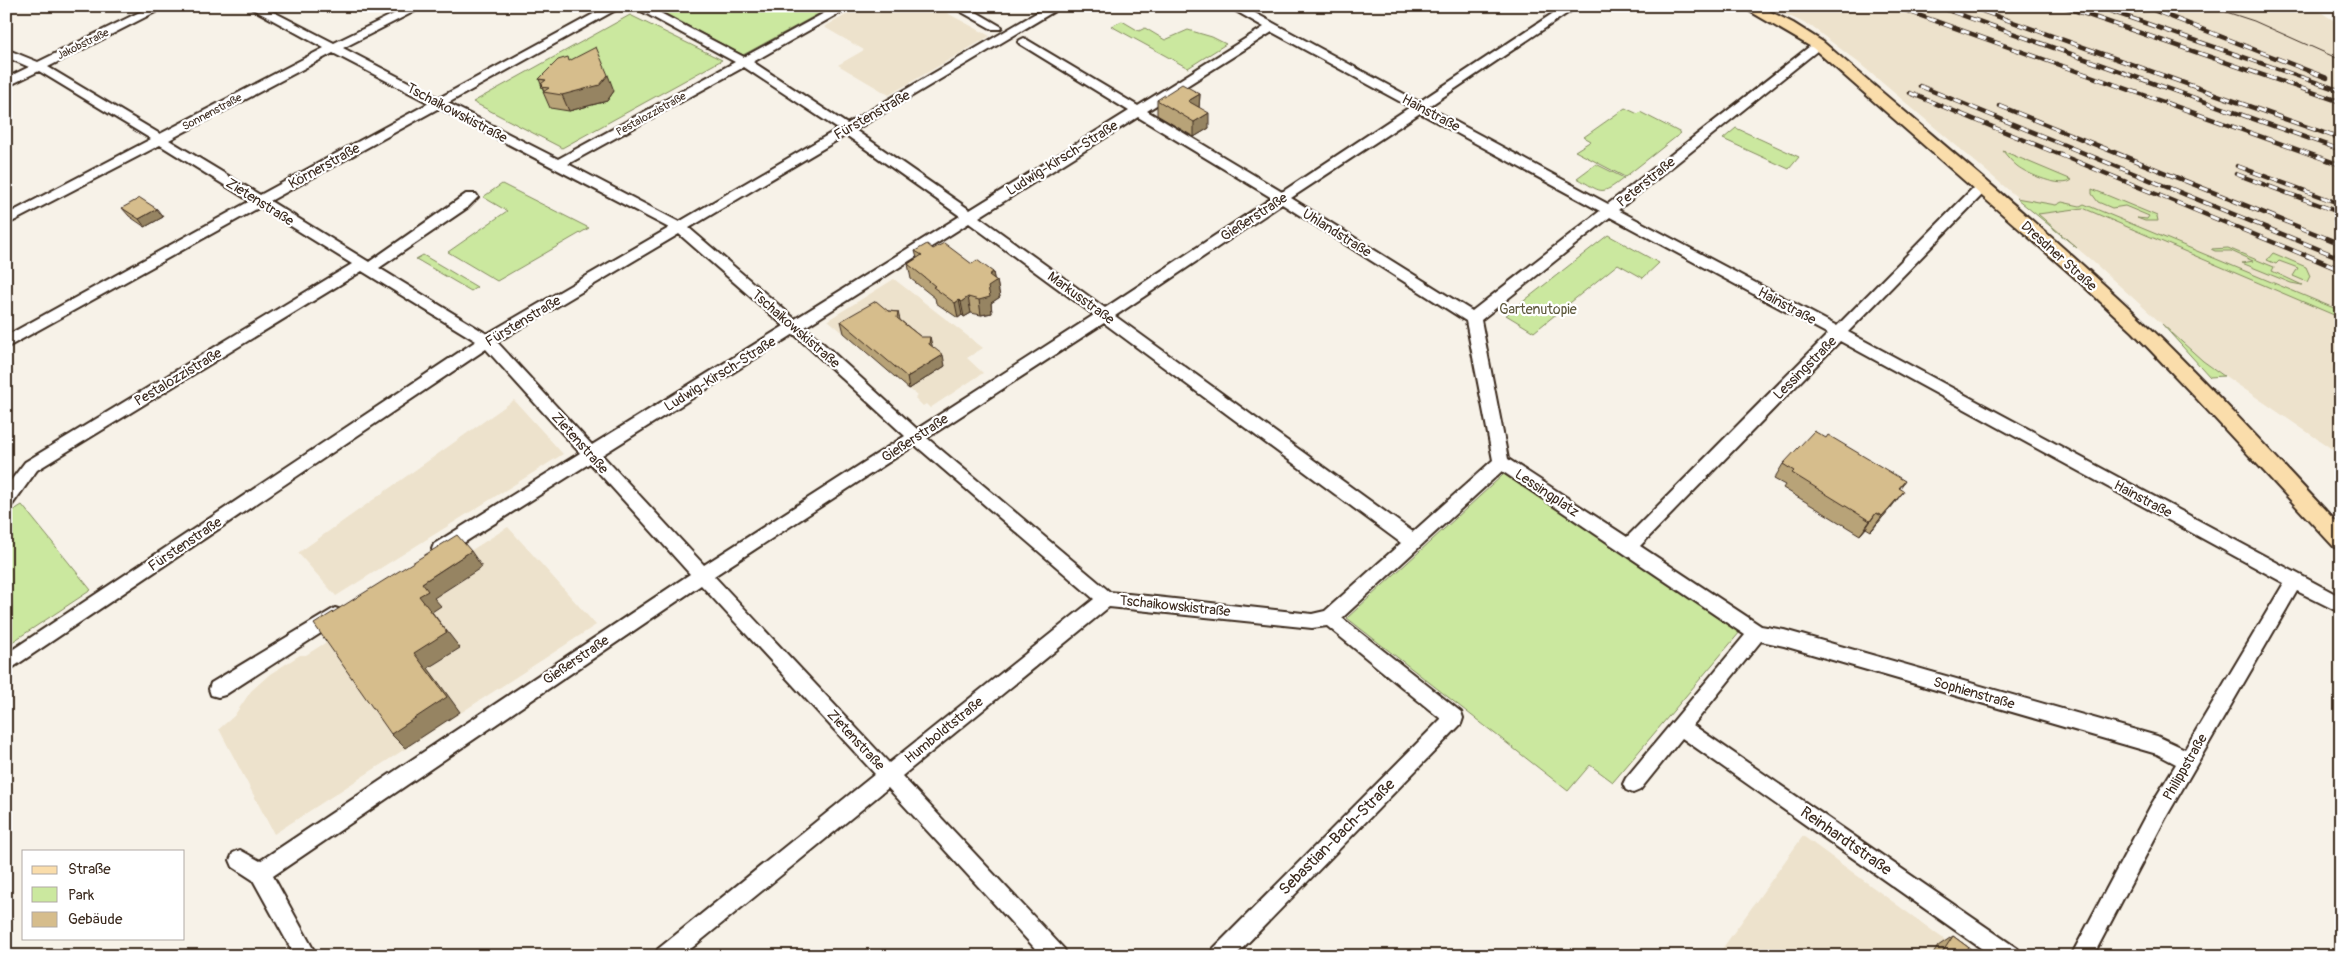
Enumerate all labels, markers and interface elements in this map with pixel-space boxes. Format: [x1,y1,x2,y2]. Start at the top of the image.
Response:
street label: Jakobstraße [55,26,112,62]
street label: Tschaikowskistraße [404,79,510,147]
street label: Fürstenstraße [831,86,913,144]
street label: Pestalozzistraße [614,89,689,139]
street label: Sonnenstraße [180,91,245,133]
street label: Hainstraße [1399,91,1463,135]
street label: Ludwig-Kirsch-Straße [1003,117,1121,199]
street label: Körnerstraße [285,139,363,193]
street label: Peterstraße [1613,153,1679,211]
street label: Zietenstraße [223,174,297,230]
street label: Gießerstraße [1217,189,1291,245]
street label: Uhlandstraße [1299,205,1375,261]
street label: Dresdner Straße [2018,217,2101,295]
street label: Markusstraße [1044,268,1118,328]
street label: Hainstraße [1755,284,1819,328]
street label: Tschaikowskistraße [748,286,844,372]
street label: Fürstenstraße [482,292,564,350]
park label: Gartenutopie [1499,301,1577,318]
street label: Ludwig-Kirsch-Straße [661,333,779,415]
street label: Lessingstraße [1770,333,1840,403]
street label: Pestalozzistraße [131,344,225,410]
street label: Zietenstraße [548,409,612,477]
street label: Gießerstraße [878,410,952,466]
street label: Lessingplatz [1512,465,1582,521]
street label: Hainstraße [2111,477,2175,521]
street label: Fürstenstraße [145,513,225,575]
street label: Tschaikowskistraße [1119,592,1231,620]
street label: Gießerstraße [540,632,612,688]
street label: Sophienstraße [1931,673,2017,713]
street label: Humboldtstraße [901,693,987,767]
street label: Zietenstraße [824,706,888,774]
street label: Philippstraße [2159,731,2211,803]
street label: Sebastian-Bach-Straße [1275,775,1399,899]
street label: Reinhardtstraße [1796,802,1896,880]
legend [22,850,185,940]
text: Straße [68,860,111,879]
text: Park [68,886,95,905]
text: Gebäude [68,910,123,929]

